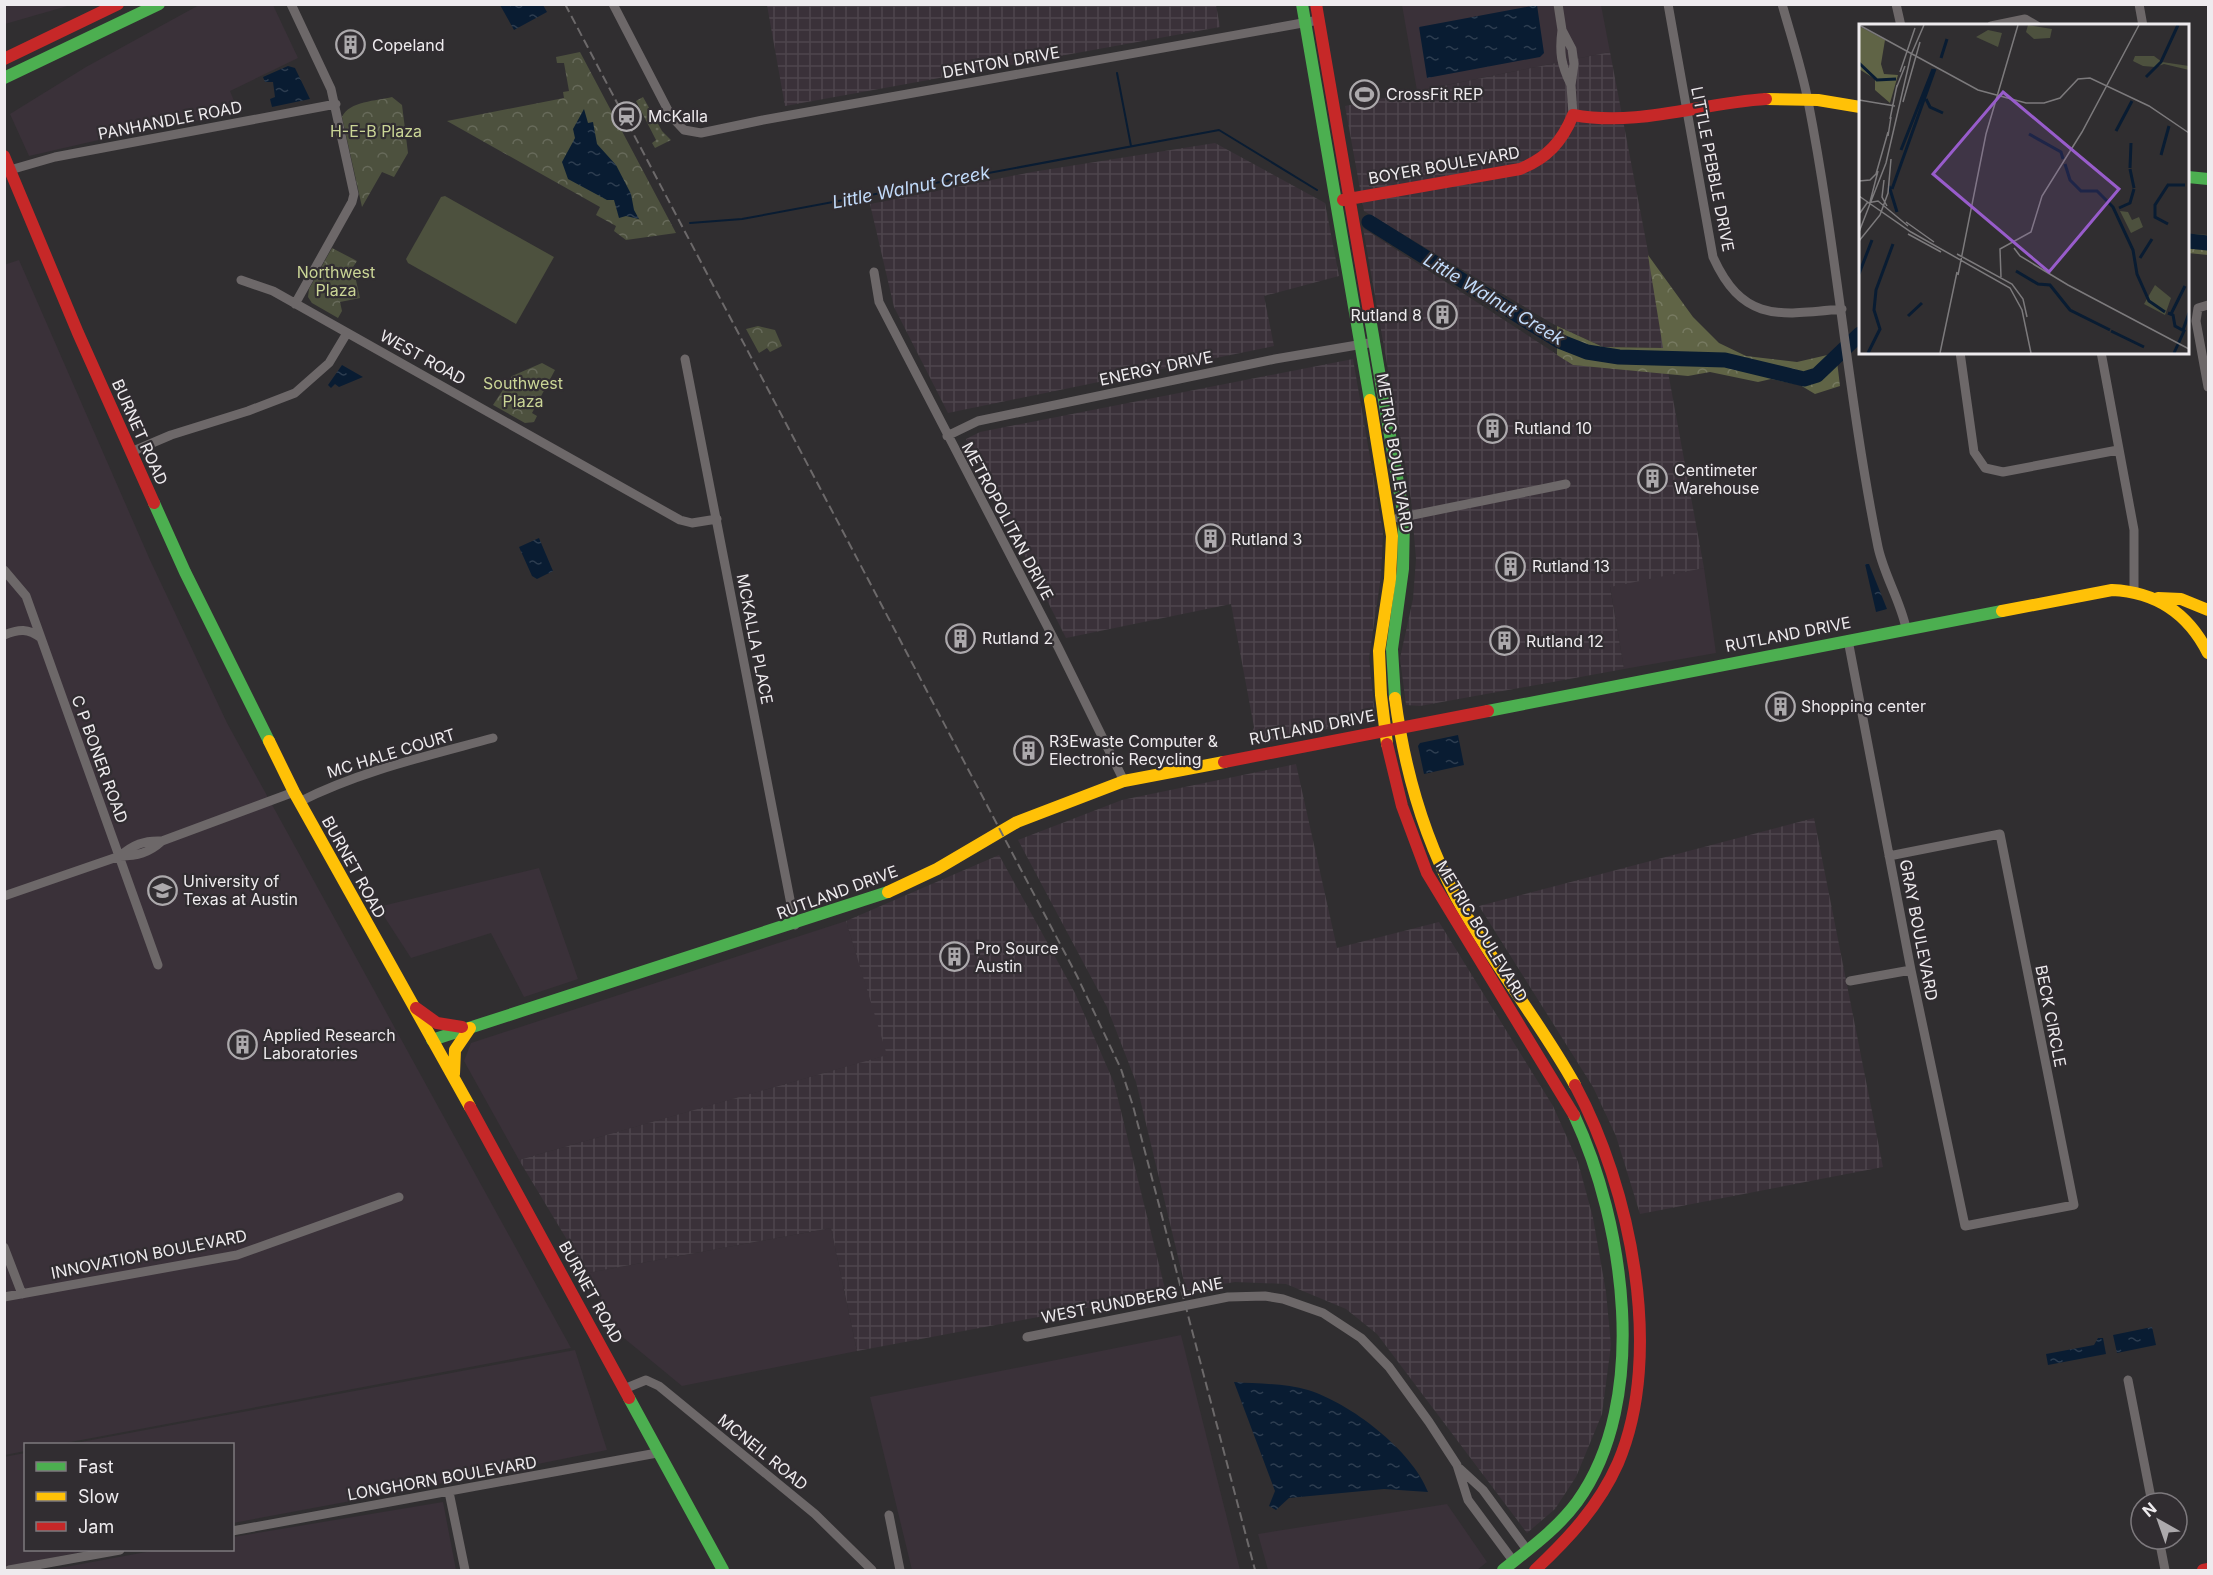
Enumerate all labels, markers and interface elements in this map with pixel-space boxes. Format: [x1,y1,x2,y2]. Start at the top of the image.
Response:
inset map [1859,24,2189,354]
building icon: Copeland [335,29,367,61]
place label: Copeland [372,35,445,55]
street label: DENTON DRIVE [941,42,1061,82]
sports icon: CrossFit REP [1349,78,1381,110]
place label: CrossFit REP [1386,84,1483,104]
street label: LITTLE PEBBLE DRIVE [1687,85,1739,253]
street label: PANHANDLE ROAD [96,96,244,144]
station icon: McKalla [611,100,643,132]
place label: McKalla [648,106,708,126]
park label: H-E-B Plaza [330,121,422,141]
street label: BOYER BOULEVARD [1367,142,1521,188]
water label: Little Walnut Creek [830,161,993,213]
water label: Little Walnut Creek [1420,249,1569,350]
park label: Northwest Plaza [297,262,375,300]
building icon: Rutland 8 [1427,299,1459,331]
place label: Rutland 8 [1351,305,1422,325]
street label: WEST ROAD [377,325,469,389]
street label: ENERGY DRIVE [1098,346,1214,390]
street label: METRIC BOULEVARD [1373,372,1417,534]
park label: Southwest Plaza [483,373,563,411]
street label: BURNET ROAD [108,376,172,488]
building icon: Rutland 10 [1477,412,1509,444]
place label: Rutland 10 [1514,418,1592,438]
street label: METROPOLITAN DRIVE [958,439,1058,603]
place label: Centimeter Warehouse [1674,460,1759,498]
building icon: Centimeter Warehouse [1637,463,1669,495]
building icon: Rutland 3 [1194,523,1226,555]
place label: Rutland 3 [1231,529,1302,549]
building icon: Rutland 13 [1495,550,1527,582]
place label: Rutland 13 [1532,556,1610,576]
street label: MCKALLA PLACE [733,572,777,706]
street label: RUTLAND DRIVE [1724,612,1852,656]
building icon: Rutland 2 [945,622,977,654]
building icon: Rutland 12 [1489,625,1521,657]
place label: Rutland 2 [982,628,1053,648]
place label: Rutland 12 [1526,631,1604,651]
building icon: Shopping center [1764,690,1796,722]
street label: C P BONER ROAD [68,692,132,826]
place label: Shopping center [1801,696,1926,716]
street label: RUTLAND DRIVE [1248,705,1376,749]
street label: MC HALE COURT [324,724,458,782]
place label: R3Ewaste Computer & Electronic Recycling [1049,731,1219,769]
building icon: R3Ewaste Computer & Electronic Recycling [1012,734,1044,766]
street label: BURNET ROAD [318,812,390,922]
street label: METRIC BOULEVARD [1432,857,1532,1005]
street label: GRAY BOULEVARD [1895,858,1943,1002]
street label: RUTLAND DRIVE [774,861,900,923]
place label: University of Texas at Austin [183,871,298,909]
school or university icon: University of Texas at Austin [146,874,178,906]
place label: Pro Source Austin [975,938,1059,976]
building icon: Pro Source Austin [938,941,970,973]
street label: BECK CIRCLE [2031,963,2071,1069]
place label: Applied Research Laboratories [263,1025,396,1063]
building icon: Applied Research Laboratories [226,1028,258,1060]
street label: INNOVATION BOULEVARD [49,1225,249,1283]
street label: BURNET ROAD [555,1237,627,1347]
street label: WEST RUNDBERG LANE [1039,1273,1225,1327]
street label: MCNEIL ROAD [714,1410,812,1494]
legend [24,1443,234,1551]
street label: LONGHORN BOULEVARD [346,1451,538,1505]
text: Fast [78,1456,114,1477]
text: Slow [78,1486,119,1507]
north arrow [2129,1491,2189,1551]
text: N [2138,1498,2160,1521]
text: Jam [78,1516,114,1537]

